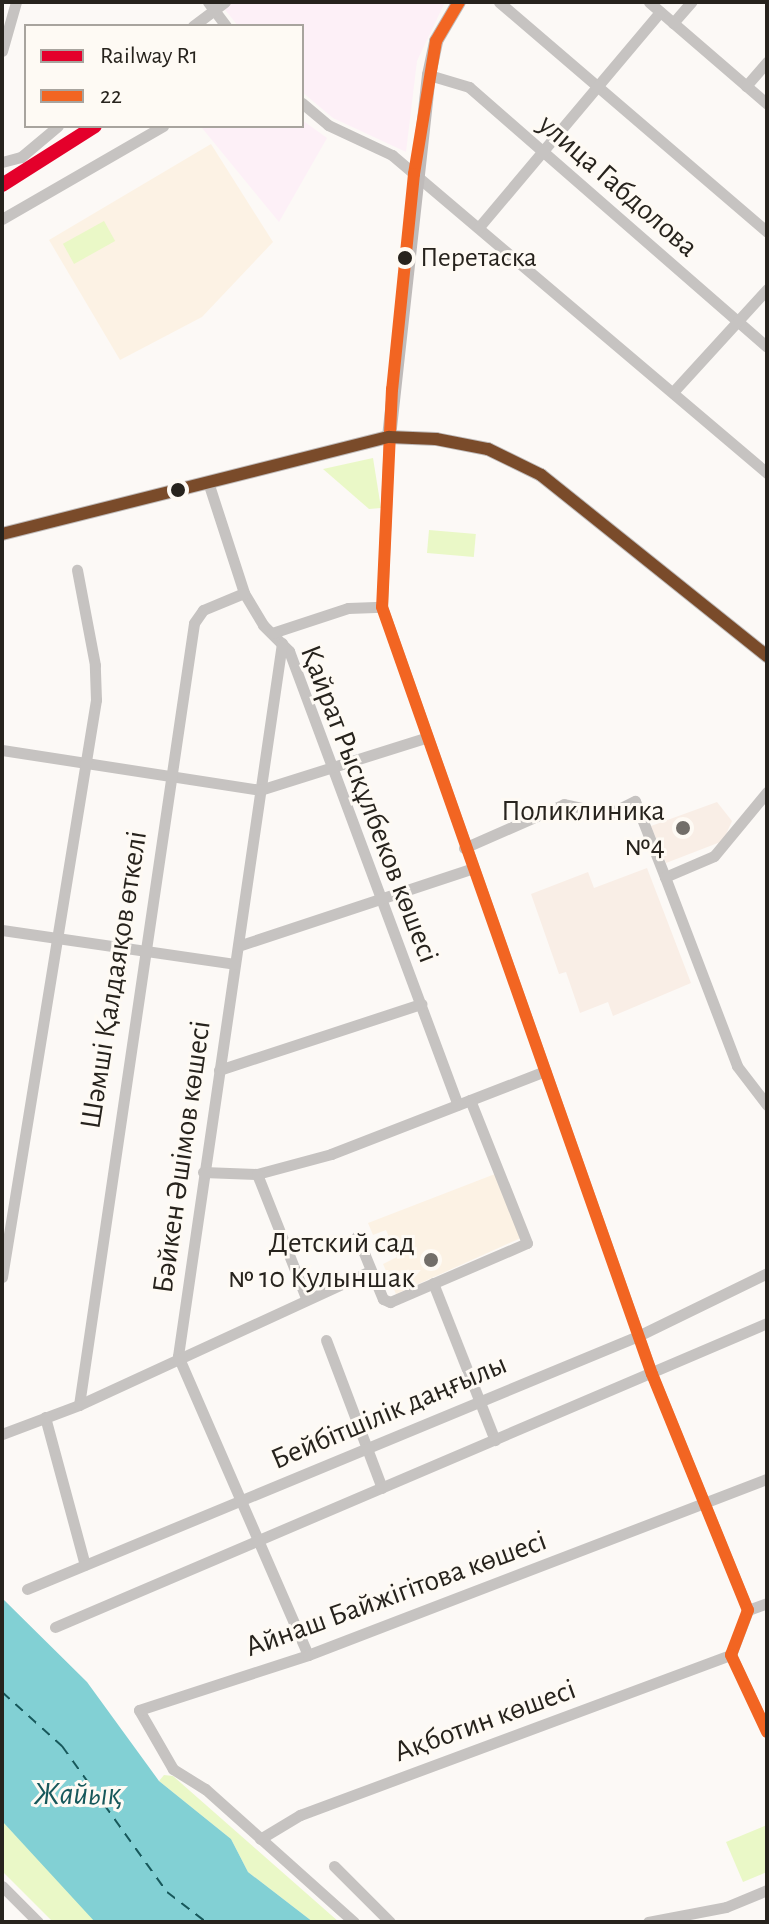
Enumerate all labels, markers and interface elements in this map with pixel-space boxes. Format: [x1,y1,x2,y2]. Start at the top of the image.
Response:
legend [24,24,304,128]
text: Railway R1 [100,44,198,68]
text: 22 [100,84,122,108]
street label: улица Габдолова [531,107,705,265]
place label: Перетаска [420,241,537,275]
marker: Перетаска [397,250,413,266]
unlabelled marker [170,482,186,498]
street label: Қайрат Рысқұлбеков көшесі [292,640,446,968]
place label: Поликлиника №4 [501,793,665,864]
marker: Поликлиника №4 [672,817,694,839]
street label: Шәмші Қалдаяқов өткелі [73,828,155,1132]
street label: Бәйкен Әшімов көшесі [145,1018,219,1296]
place label: Детский сад № 10 Кулыншак [228,1225,415,1296]
marker: Детский сад № 10 Кулыншак [422,1251,440,1269]
street label: Бейбітшілік даңғылы [266,1346,512,1478]
street label: Айнаш Байжігітова көшесі [240,1523,552,1665]
street label: Ақботин көшесі [389,1671,581,1771]
water label: Жайық [34,1775,122,1813]

